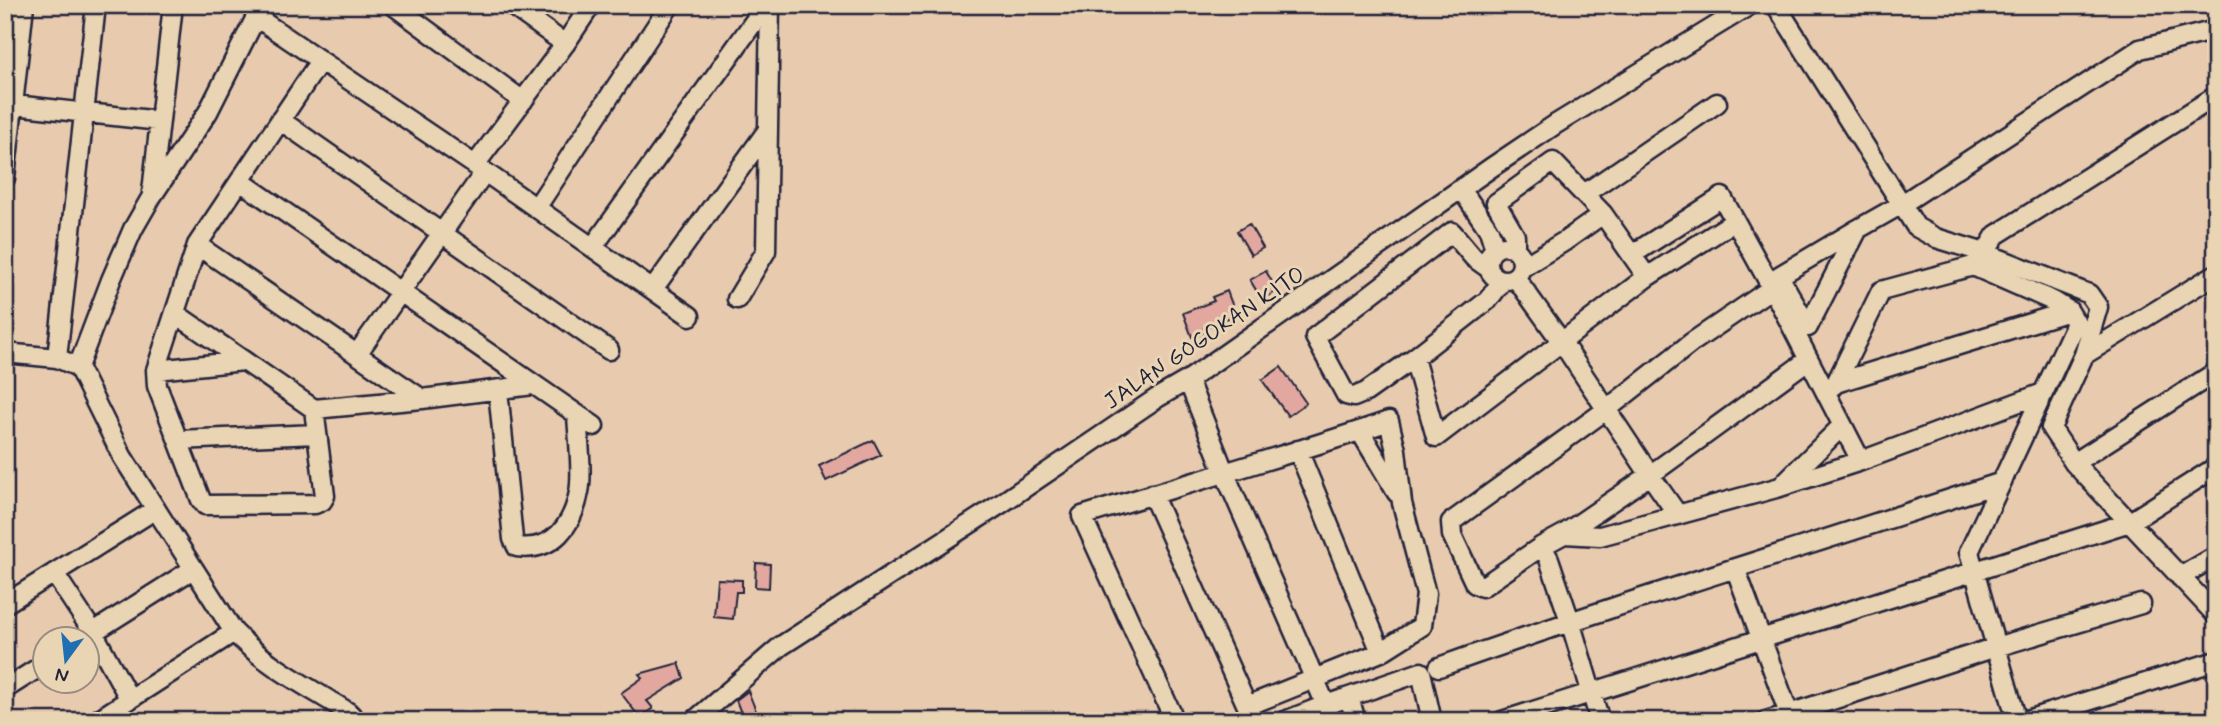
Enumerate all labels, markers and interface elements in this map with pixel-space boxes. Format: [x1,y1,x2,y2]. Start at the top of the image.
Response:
street label: JALAN GOGOKAN KITO [1099,260,1312,417]
north arrow [32,624,102,694]
text: N [53,661,71,689]

